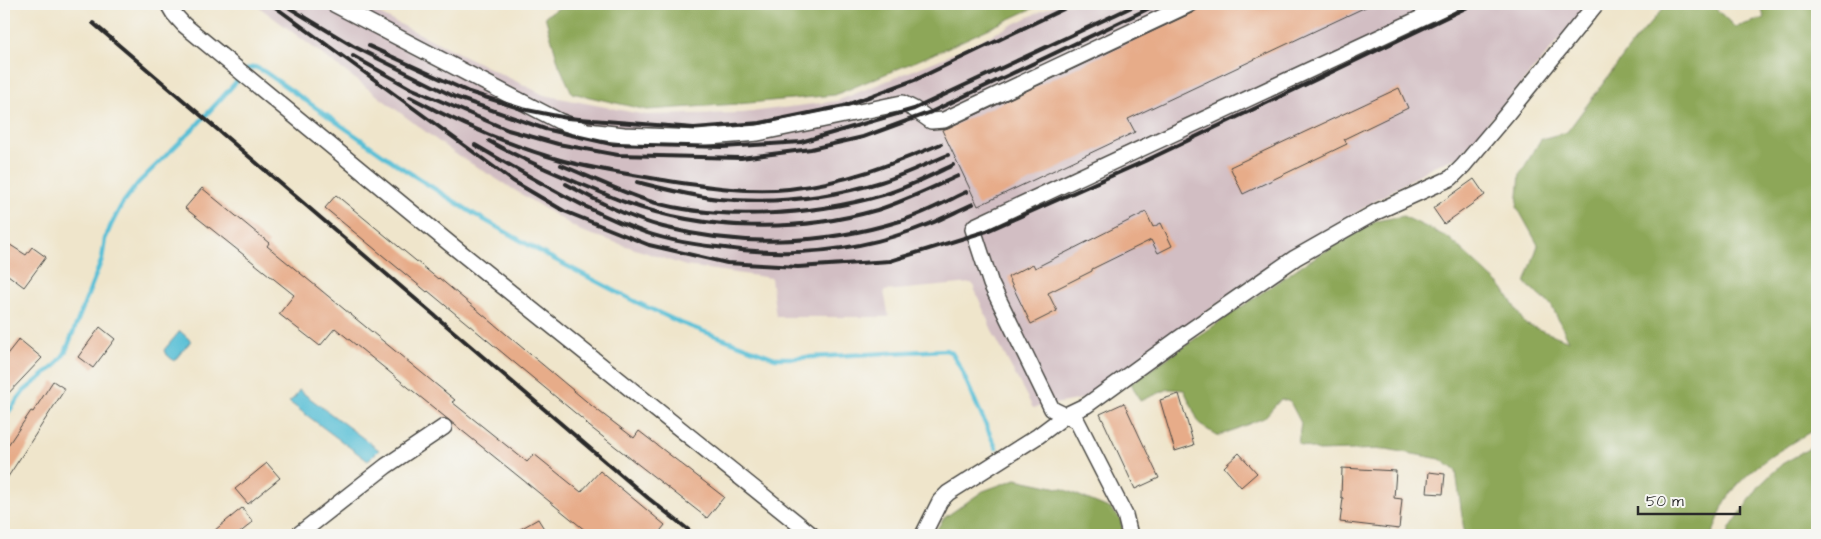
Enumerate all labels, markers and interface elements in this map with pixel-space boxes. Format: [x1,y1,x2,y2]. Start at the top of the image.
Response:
scale bar [1638,484,1741,516]
text: 50 m [1646,491,1684,512]

